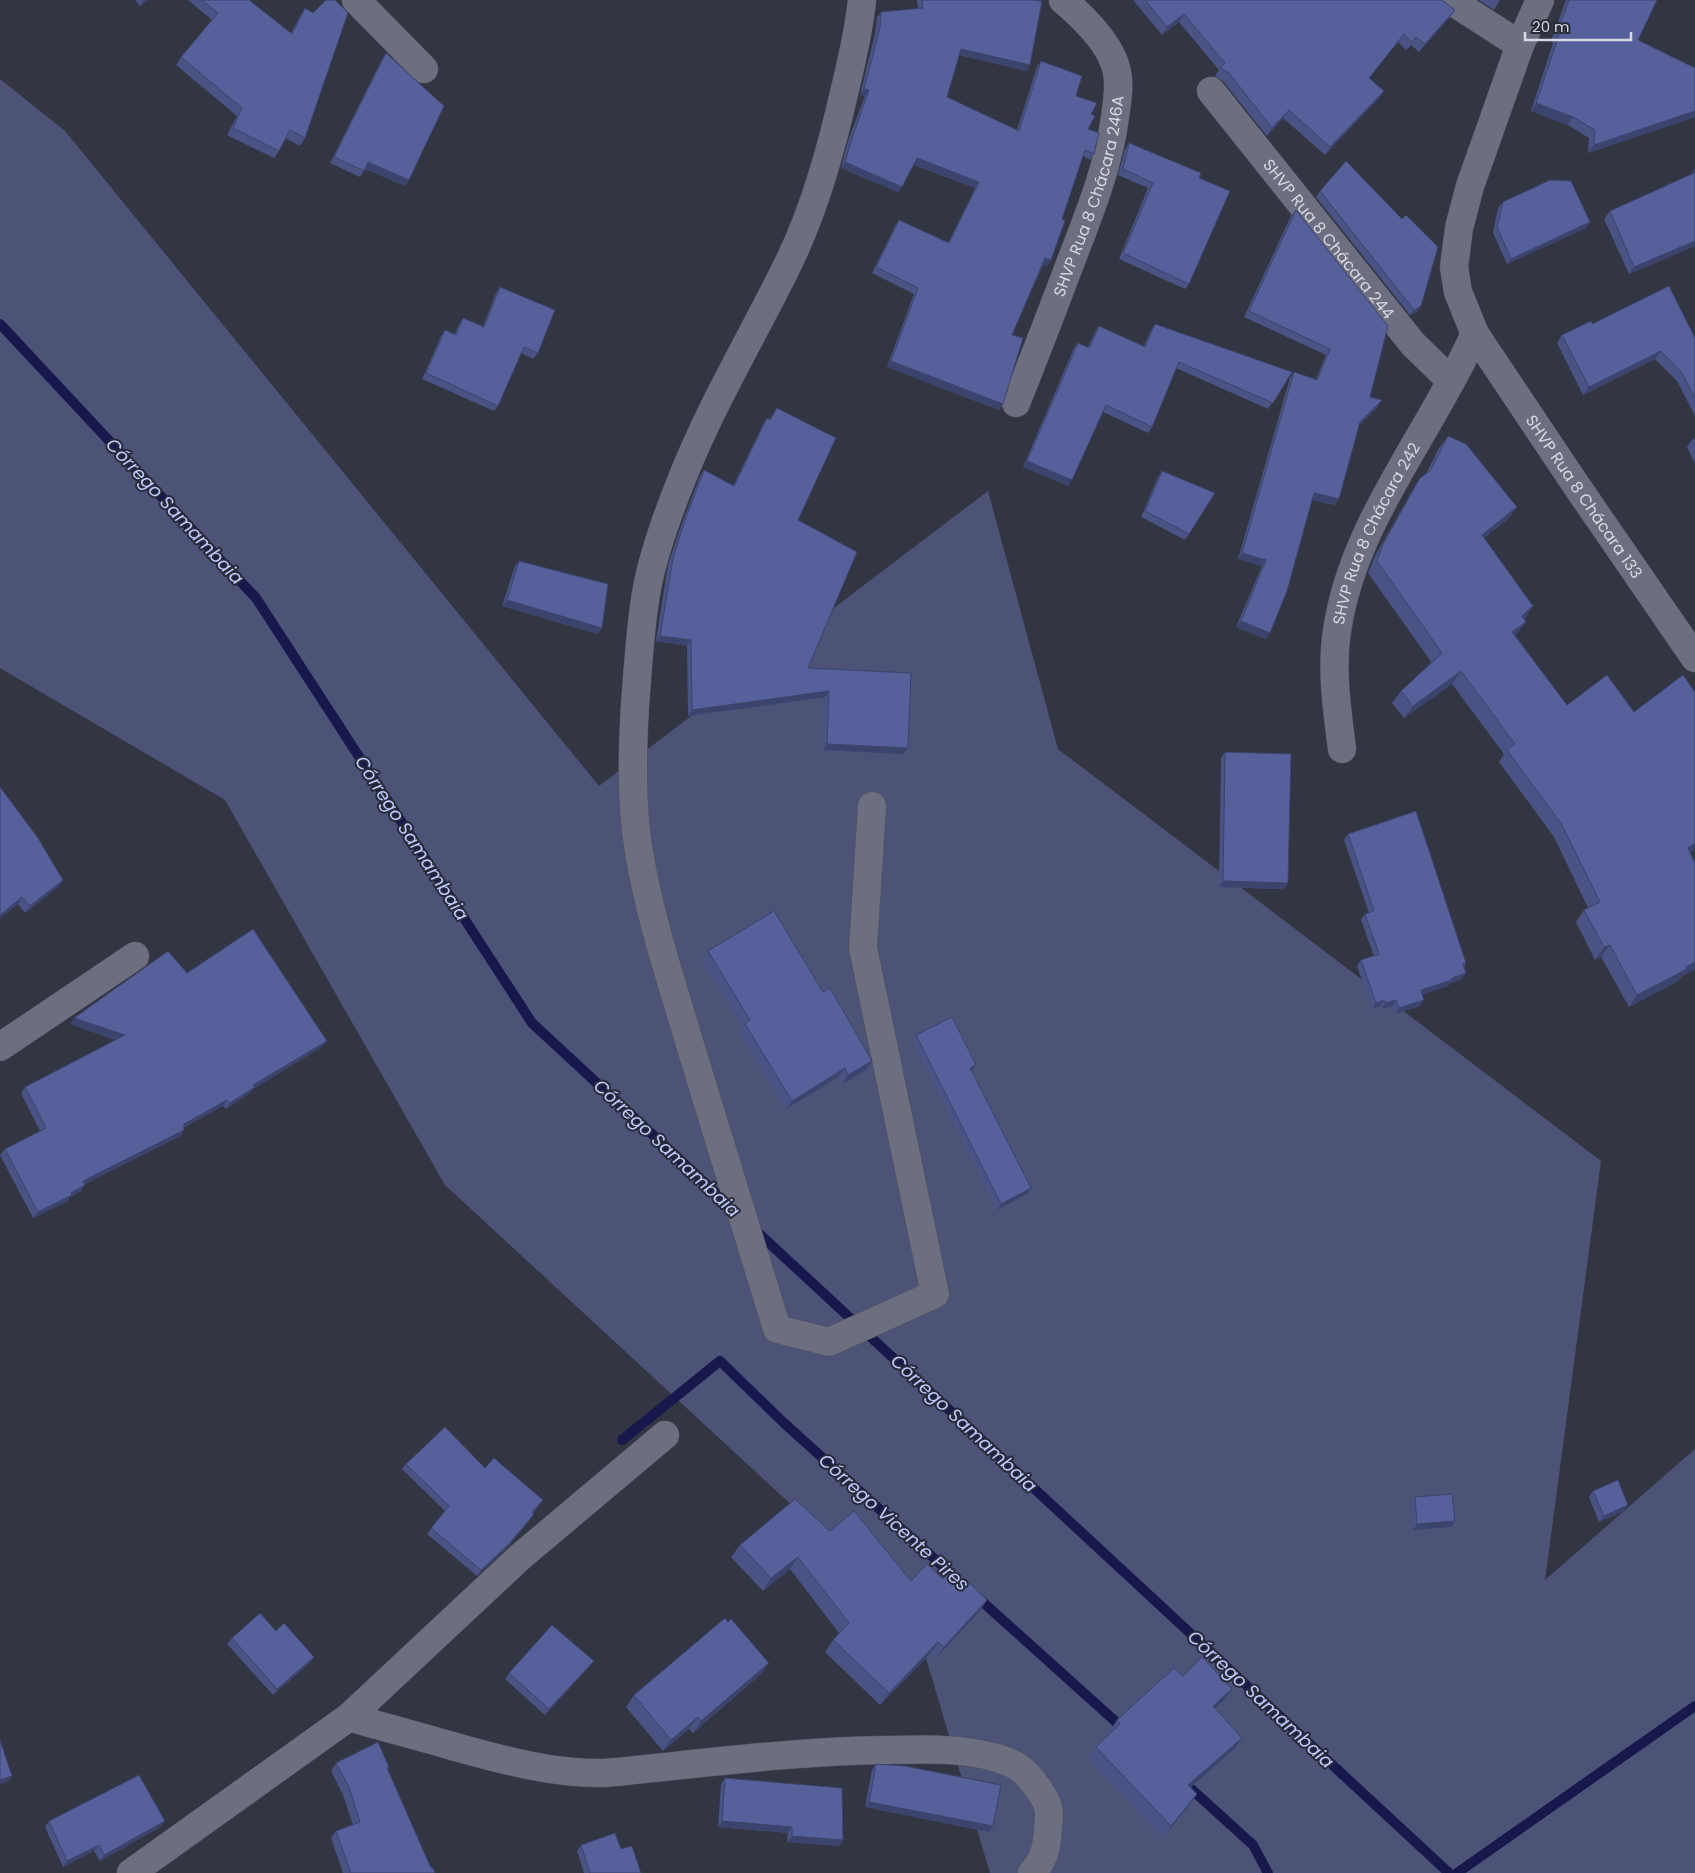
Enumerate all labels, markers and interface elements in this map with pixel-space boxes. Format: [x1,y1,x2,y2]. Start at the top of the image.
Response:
scale bar [1525,10,1631,42]
text: 20 m [1532,16,1570,37]
street label: SHVP Rua 8 Chácara 246A [1047,94,1129,300]
street label: SHVP Rua 8 Chácara 244 [1258,154,1400,324]
street label: SHVP Rua 8 Chácara 133 [1521,410,1648,583]
water label: Córrego Samambaia [100,432,250,590]
street label: SHVP Rua 8 Chácara 242 [1327,438,1425,627]
water label: Córrego Samambaia [349,751,475,925]
water label: Córrego Samambaia [588,1073,746,1223]
water label: Córrego Samambaia [885,1348,1043,1498]
water label: Córrego Vicente Pires [813,1448,975,1596]
water label: Córrego Samambaia [1182,1624,1340,1774]

